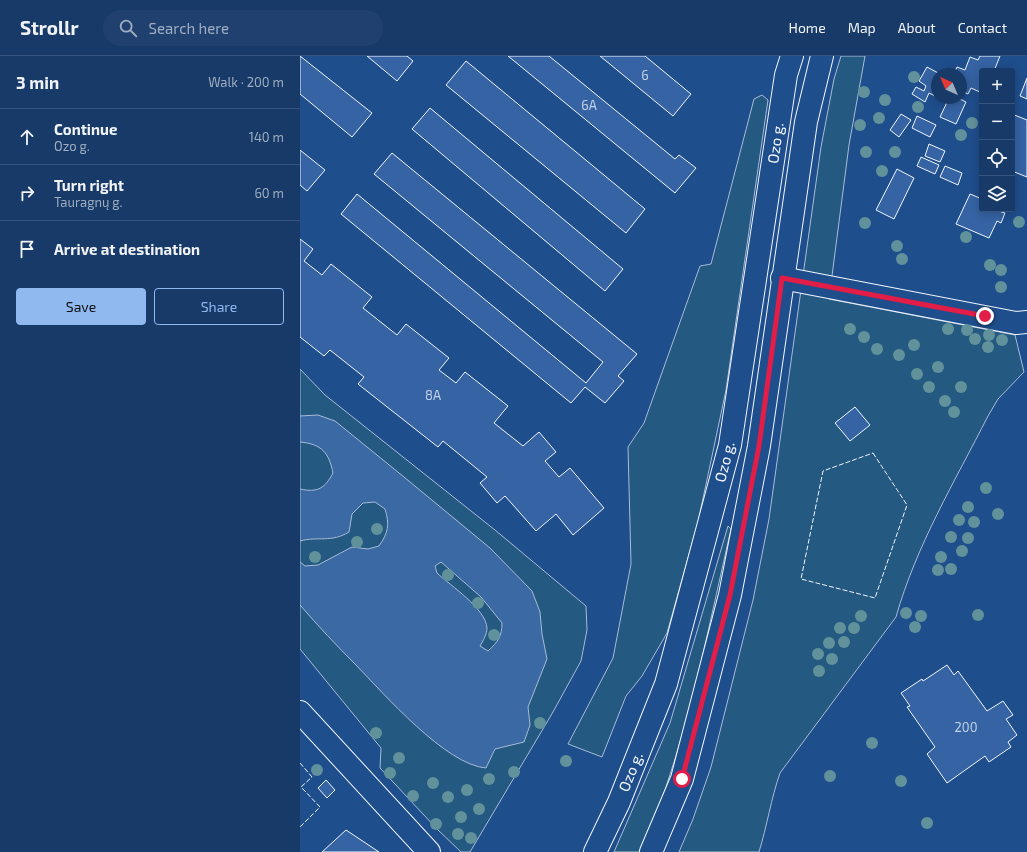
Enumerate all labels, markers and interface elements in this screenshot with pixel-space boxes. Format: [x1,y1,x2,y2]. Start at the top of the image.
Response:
search box [103,10,383,46]
text: Strollr [20,16,79,39]
icon: search [117,17,139,39]
text: Search here [149,19,229,37]
text: Home [789,19,826,36]
text: Map [848,19,876,36]
text: About [898,19,936,36]
text: Contact [958,19,1007,36]
house number: 6 [641,67,649,83]
north arrow [931,68,967,104]
map controls [979,68,1015,212]
button: + [979,68,1015,104]
text: 3 min [16,72,59,92]
text: Walk · 200 m [208,74,284,90]
house number: 6A [581,97,597,113]
button: − [979,104,1015,140]
text: Continue [54,120,117,138]
street label: Ozo g. [763,121,787,165]
icon: ahead [16,126,38,148]
text: 140 m [249,129,284,145]
text: Ozo g. [54,138,90,154]
button: locate [979,140,1015,176]
text: Turn right [54,176,124,194]
button: layers [979,176,1015,212]
icon: right [16,182,38,204]
text: 60 m [254,185,284,201]
text: Tauragnų g. [54,194,123,210]
icon: arrive [16,238,38,260]
text: Arrive at destination [54,240,200,258]
button: Save [16,288,146,325]
button: Share [154,288,284,325]
route end [976,307,994,325]
house number: 8A [425,387,441,403]
street label: Ozo g. [710,440,738,484]
house number: 200 [955,719,977,735]
street label: Ozo g. [614,749,646,794]
route start [673,770,691,788]

